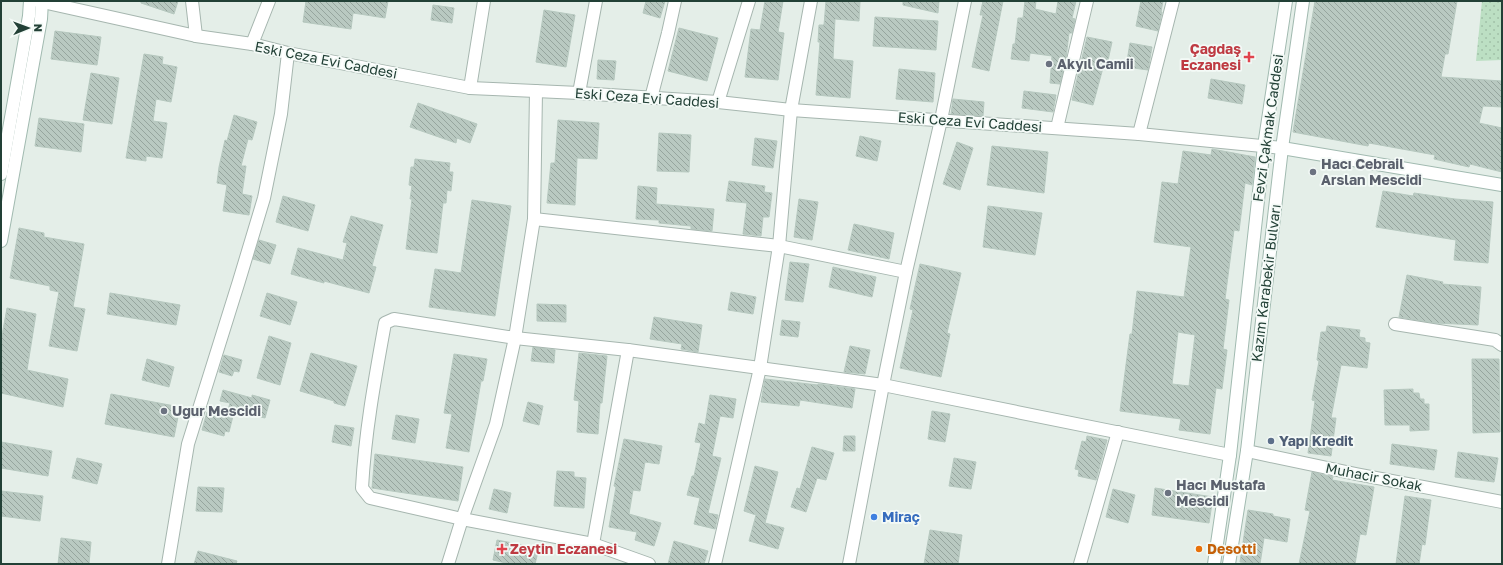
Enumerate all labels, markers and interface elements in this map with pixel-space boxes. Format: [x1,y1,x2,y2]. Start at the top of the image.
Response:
north arrow [8,8,48,48]
text: N [32,24,45,32]
street label: Eski Ceza Evi Caddesi [253,37,399,82]
place label: Çağdaş Eczanesi [1181,40,1241,73]
marker: Çağdaş Eczanesi [1244,52,1254,62]
street label: Fevzi Çakmak Caddesi [1249,53,1286,203]
place label: Akyıl Camii [1057,55,1134,72]
marker: Akyıl Camii [1044,59,1054,69]
street label: Eski Ceza Evi Caddesi [574,84,720,111]
street label: Eski Ceza Evi Caddesi [897,108,1043,135]
place label: Hacı Cebrail Arslan Mescidi [1321,155,1422,188]
marker: Hacı Cebrail Arslan Mescidi [1308,167,1318,177]
street label: Kazım Karabekir Bulvarı [1247,203,1284,363]
place label: Uğur Mescidi [172,402,261,419]
marker: Uğur Mescidi [159,406,169,416]
place label: Yapı Kredit [1279,432,1354,449]
marker: Yapı Kredit [1266,436,1276,446]
street label: Muhacir Sokak [1324,459,1424,494]
place label: Hacı Mustafa Mescidi [1176,476,1265,509]
marker: Hacı Mustafa Mescidi [1163,488,1173,498]
place label: Miraç [882,508,920,525]
marker: Miraç [869,512,879,522]
place label: Zeytin Eczanesi [510,540,617,557]
place label: Desotti [1207,540,1257,557]
marker: Zeytin Eczanesi [497,544,507,554]
marker: Desotti [1194,544,1204,554]

